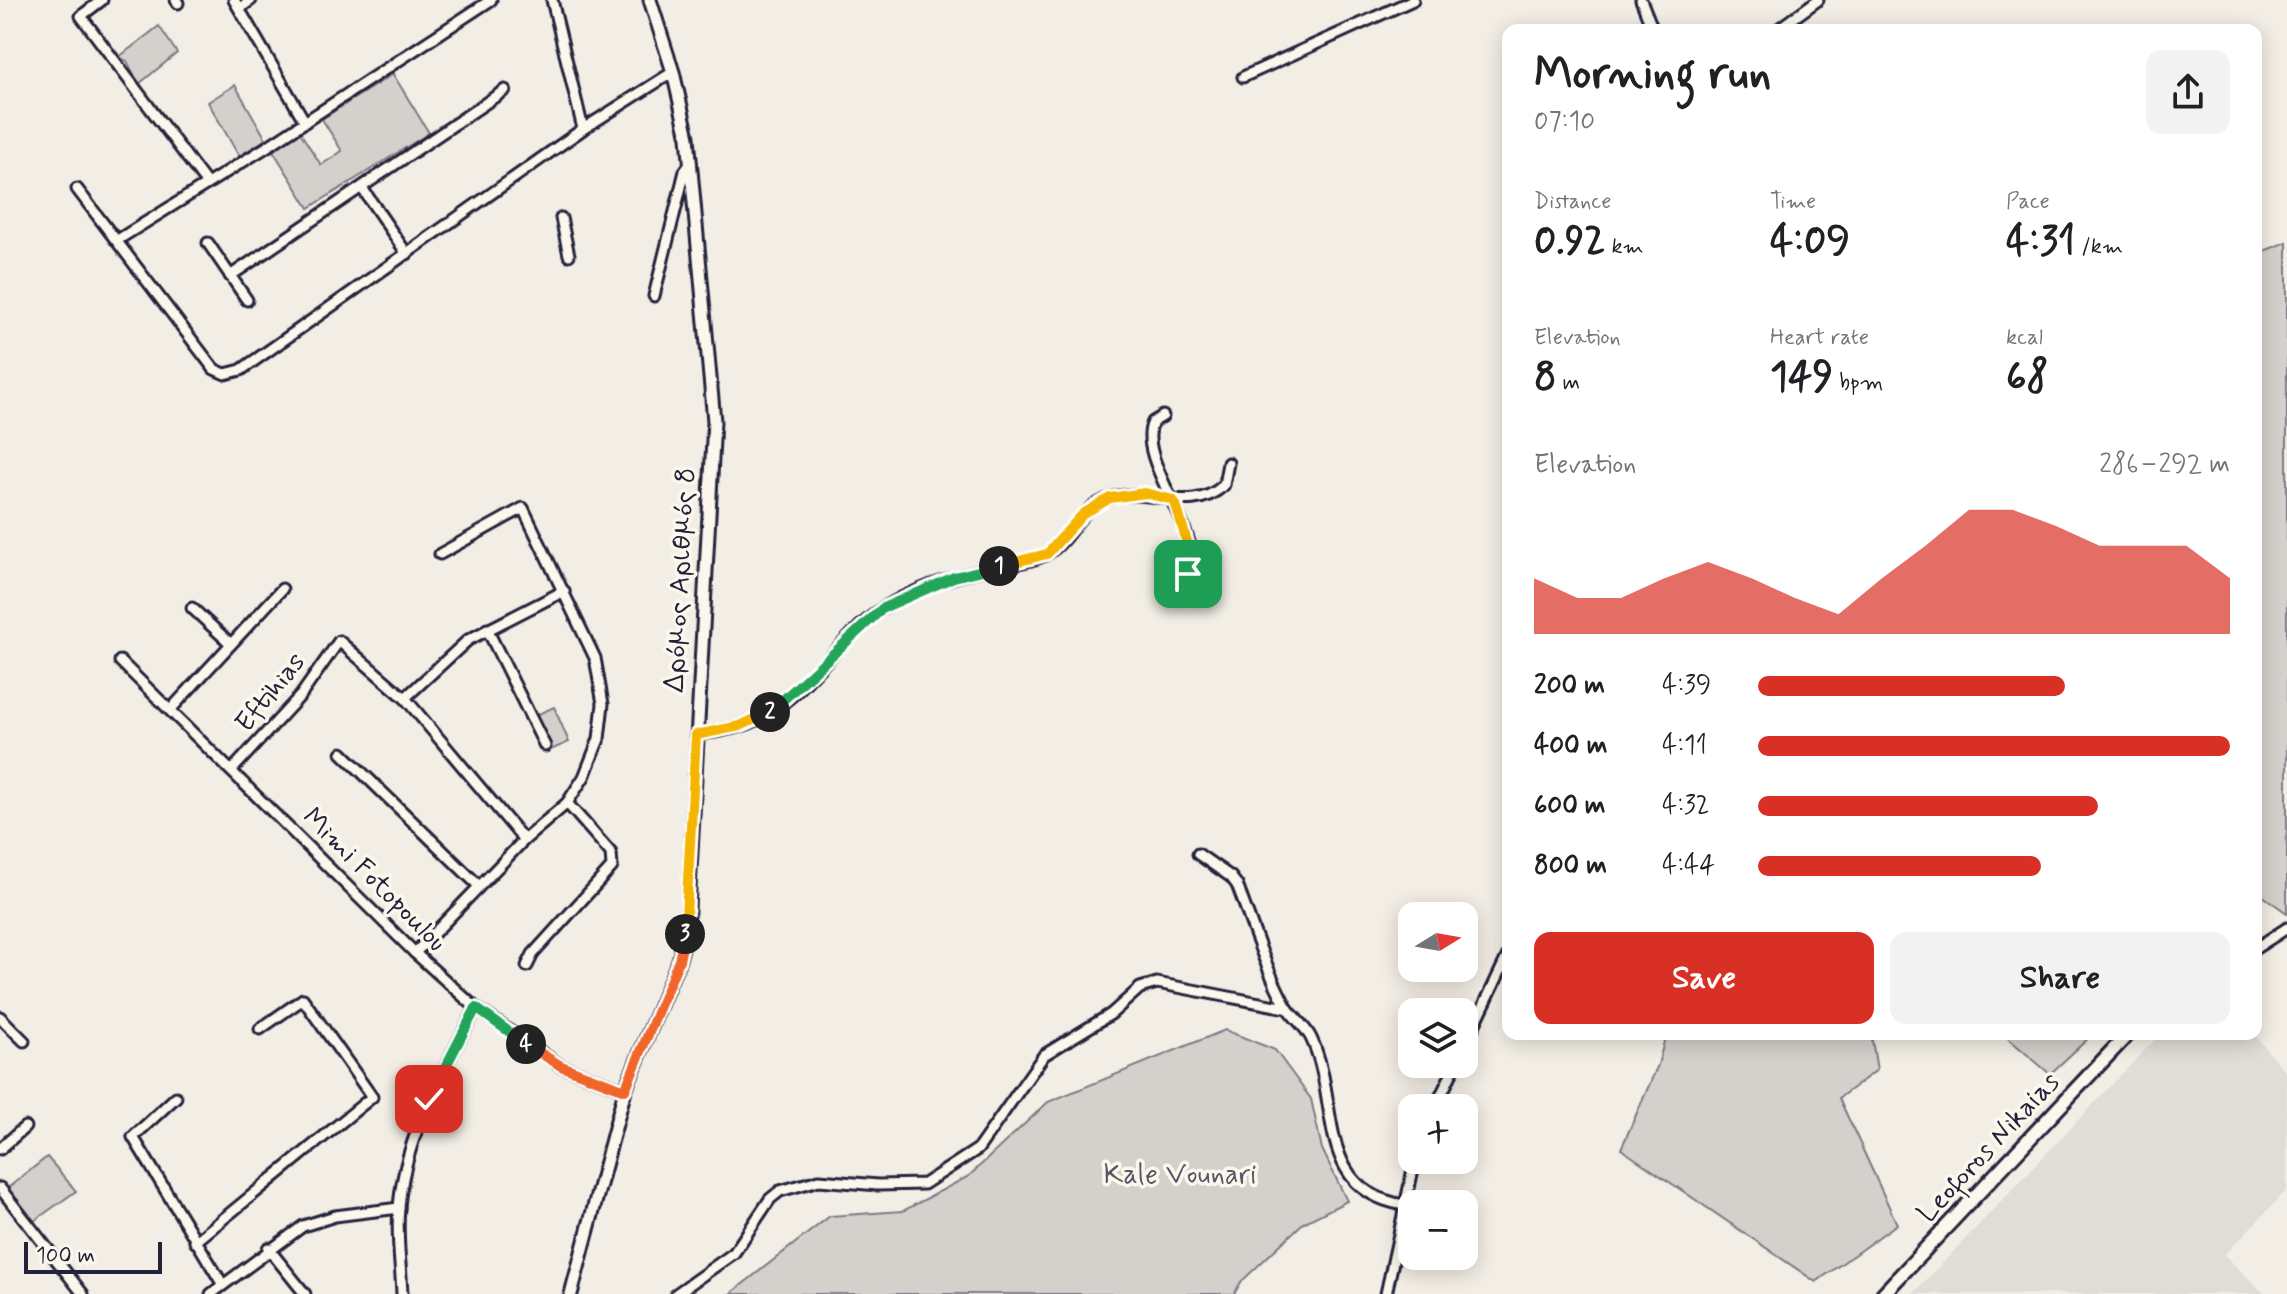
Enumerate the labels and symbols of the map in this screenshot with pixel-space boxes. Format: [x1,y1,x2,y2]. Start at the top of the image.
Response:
street label: Δρόμος Αριθμός 8 [657,467,705,693]
pin [1154,540,1222,608]
pin: 1 [979,546,1019,586]
street label: Eftihias [227,645,315,741]
pin: 2 [750,692,790,732]
street label: Mimi Fotopoulou [294,800,454,960]
north arrow [1398,902,1478,982]
pin: 3 [665,914,705,954]
pin: 4 [506,1024,546,1064]
pin [395,1065,463,1133]
street label: Leoforos Nikaias [1910,1065,2070,1233]
park label: Kale Vounari [1103,1157,1257,1194]
scale bar [24,1238,162,1274]

